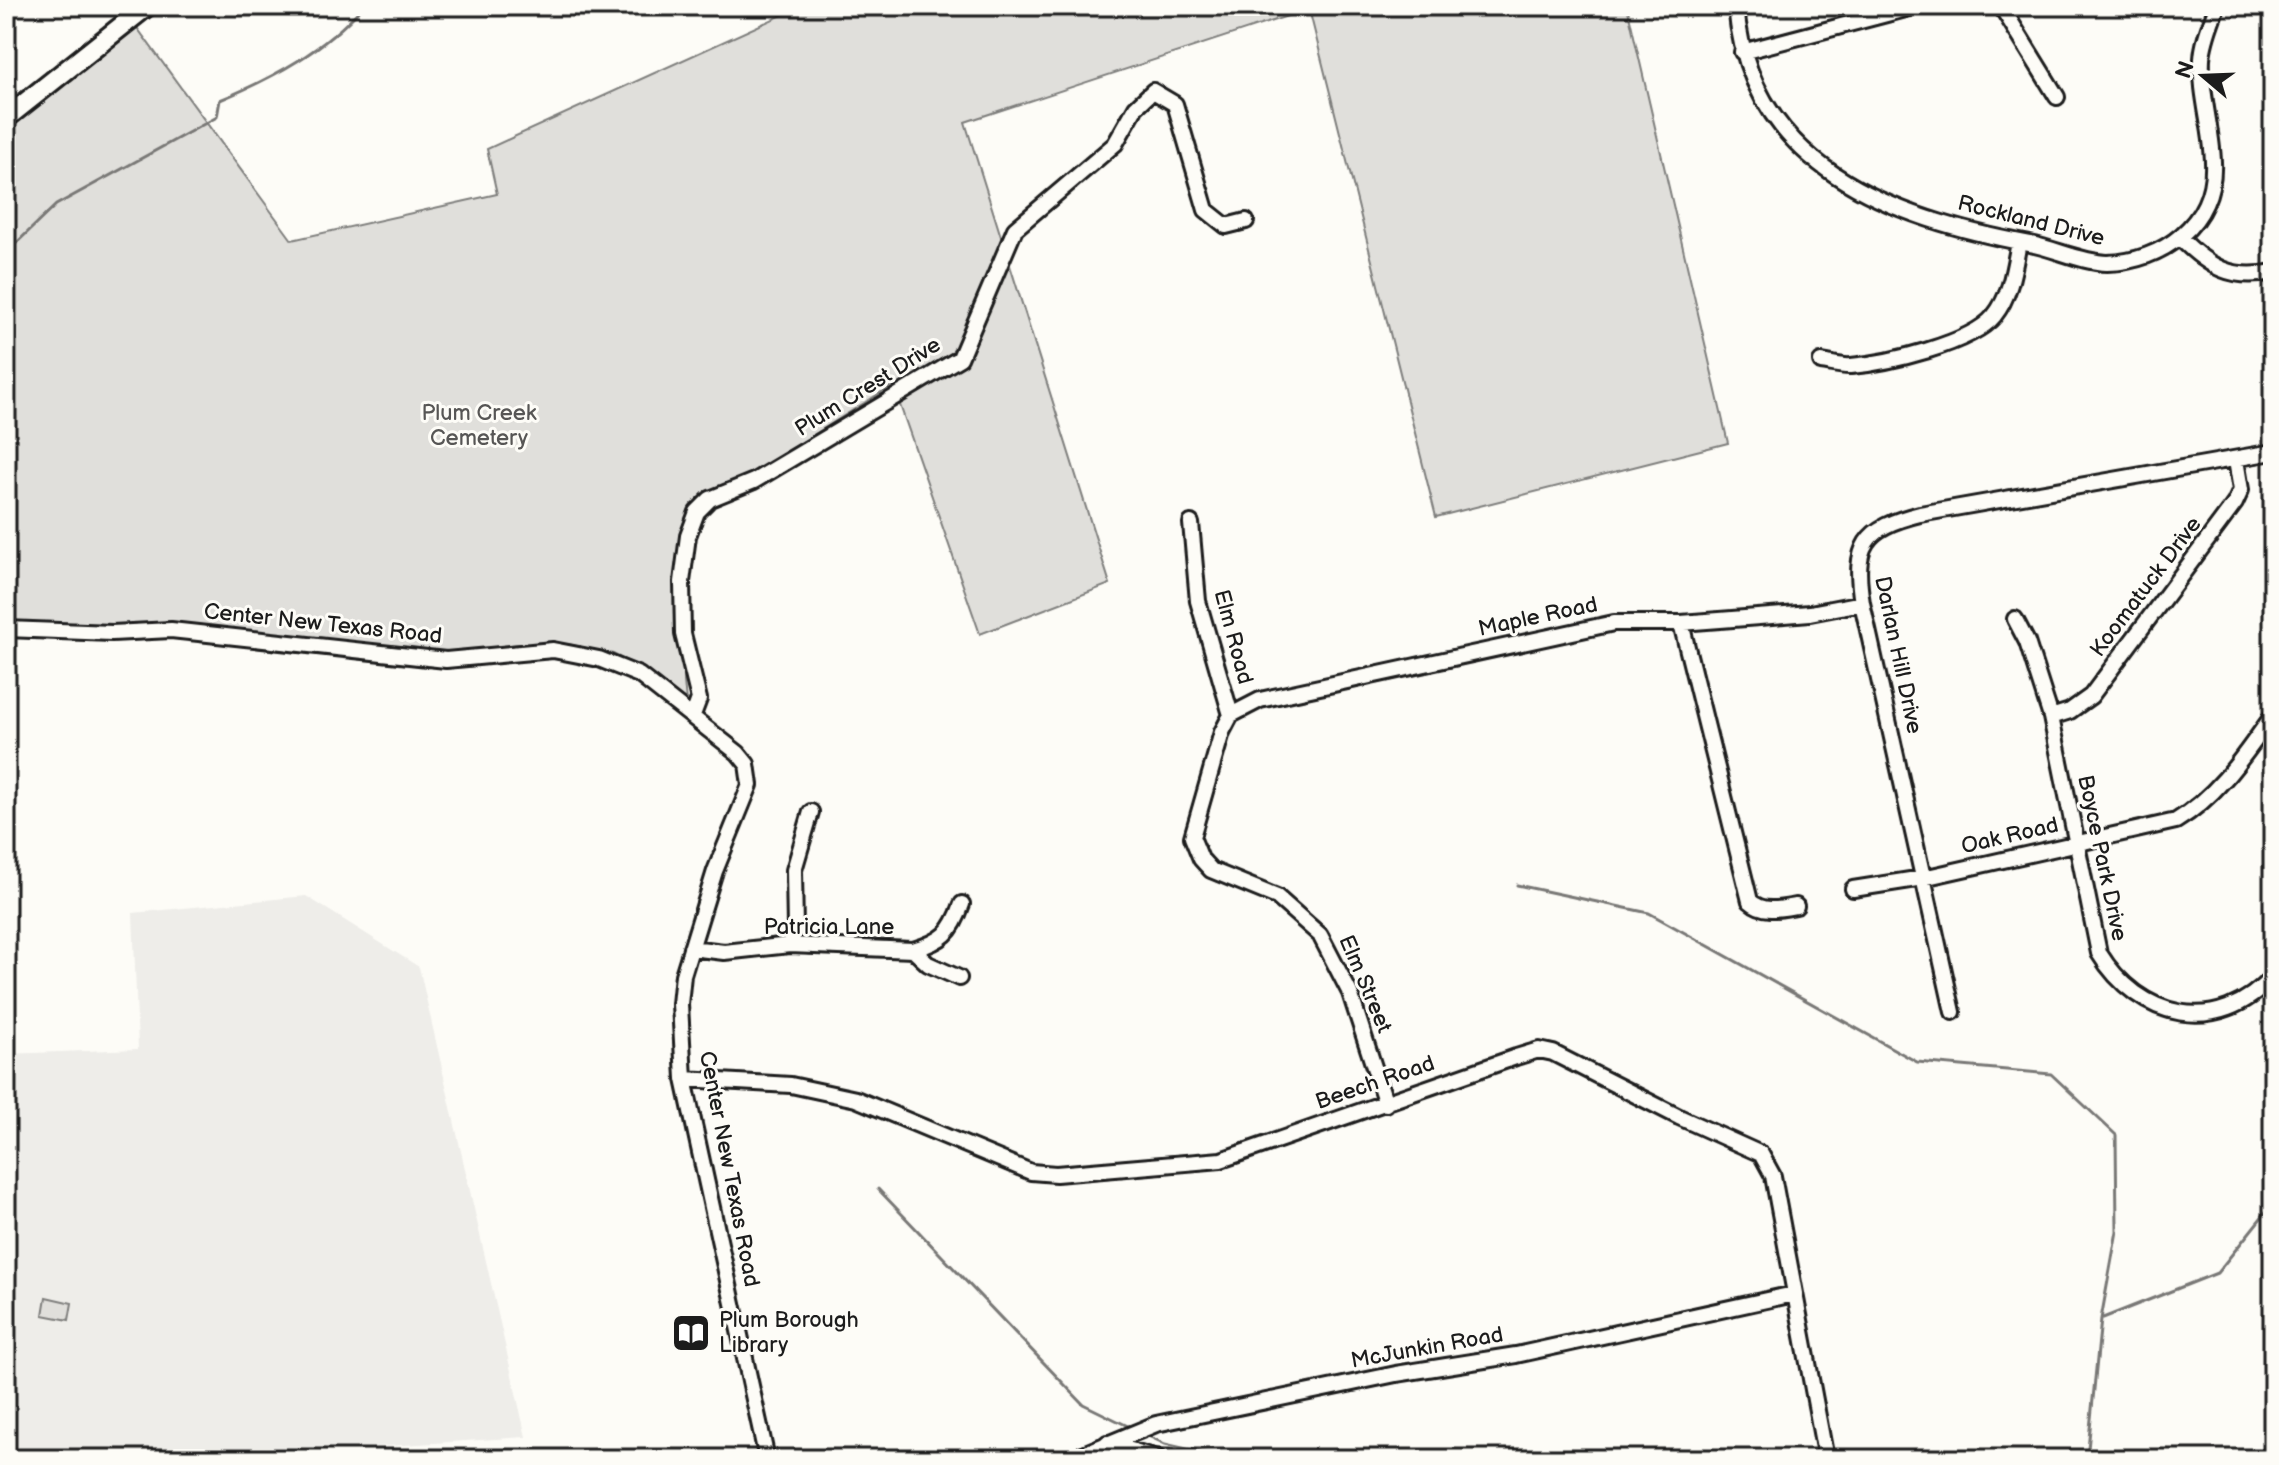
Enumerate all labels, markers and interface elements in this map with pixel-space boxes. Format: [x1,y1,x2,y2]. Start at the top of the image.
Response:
north arrow [2163,36,2243,116]
text: N [2170,58,2201,82]
street label: Rockland Drive [1955,190,2107,252]
street label: Plum Crest Drive [790,331,946,443]
park label: Plum Creek Cemetery [421,400,537,452]
street label: Koomatuck Drive [2084,512,2208,662]
street label: Darlan Hill Drive [1868,574,1928,736]
street label: Elm Road [1207,587,1259,687]
street label: Maple Road [1476,591,1600,643]
street label: Center New Texas Road [202,598,444,650]
street label: Boyce Park Drive [2071,772,2133,944]
street label: Oak Road [1959,812,2061,860]
street label: Patricia Lane [764,914,894,941]
street label: Elm Street [1332,931,1398,1037]
street label: Center New Texas Road [693,1049,765,1289]
street label: Beech Road [1312,1050,1438,1116]
place label: Plum Borough Library [719,1307,859,1359]
library icon: Plum Borough Library [670,1312,712,1354]
street label: McJunkin Road [1349,1321,1505,1375]

